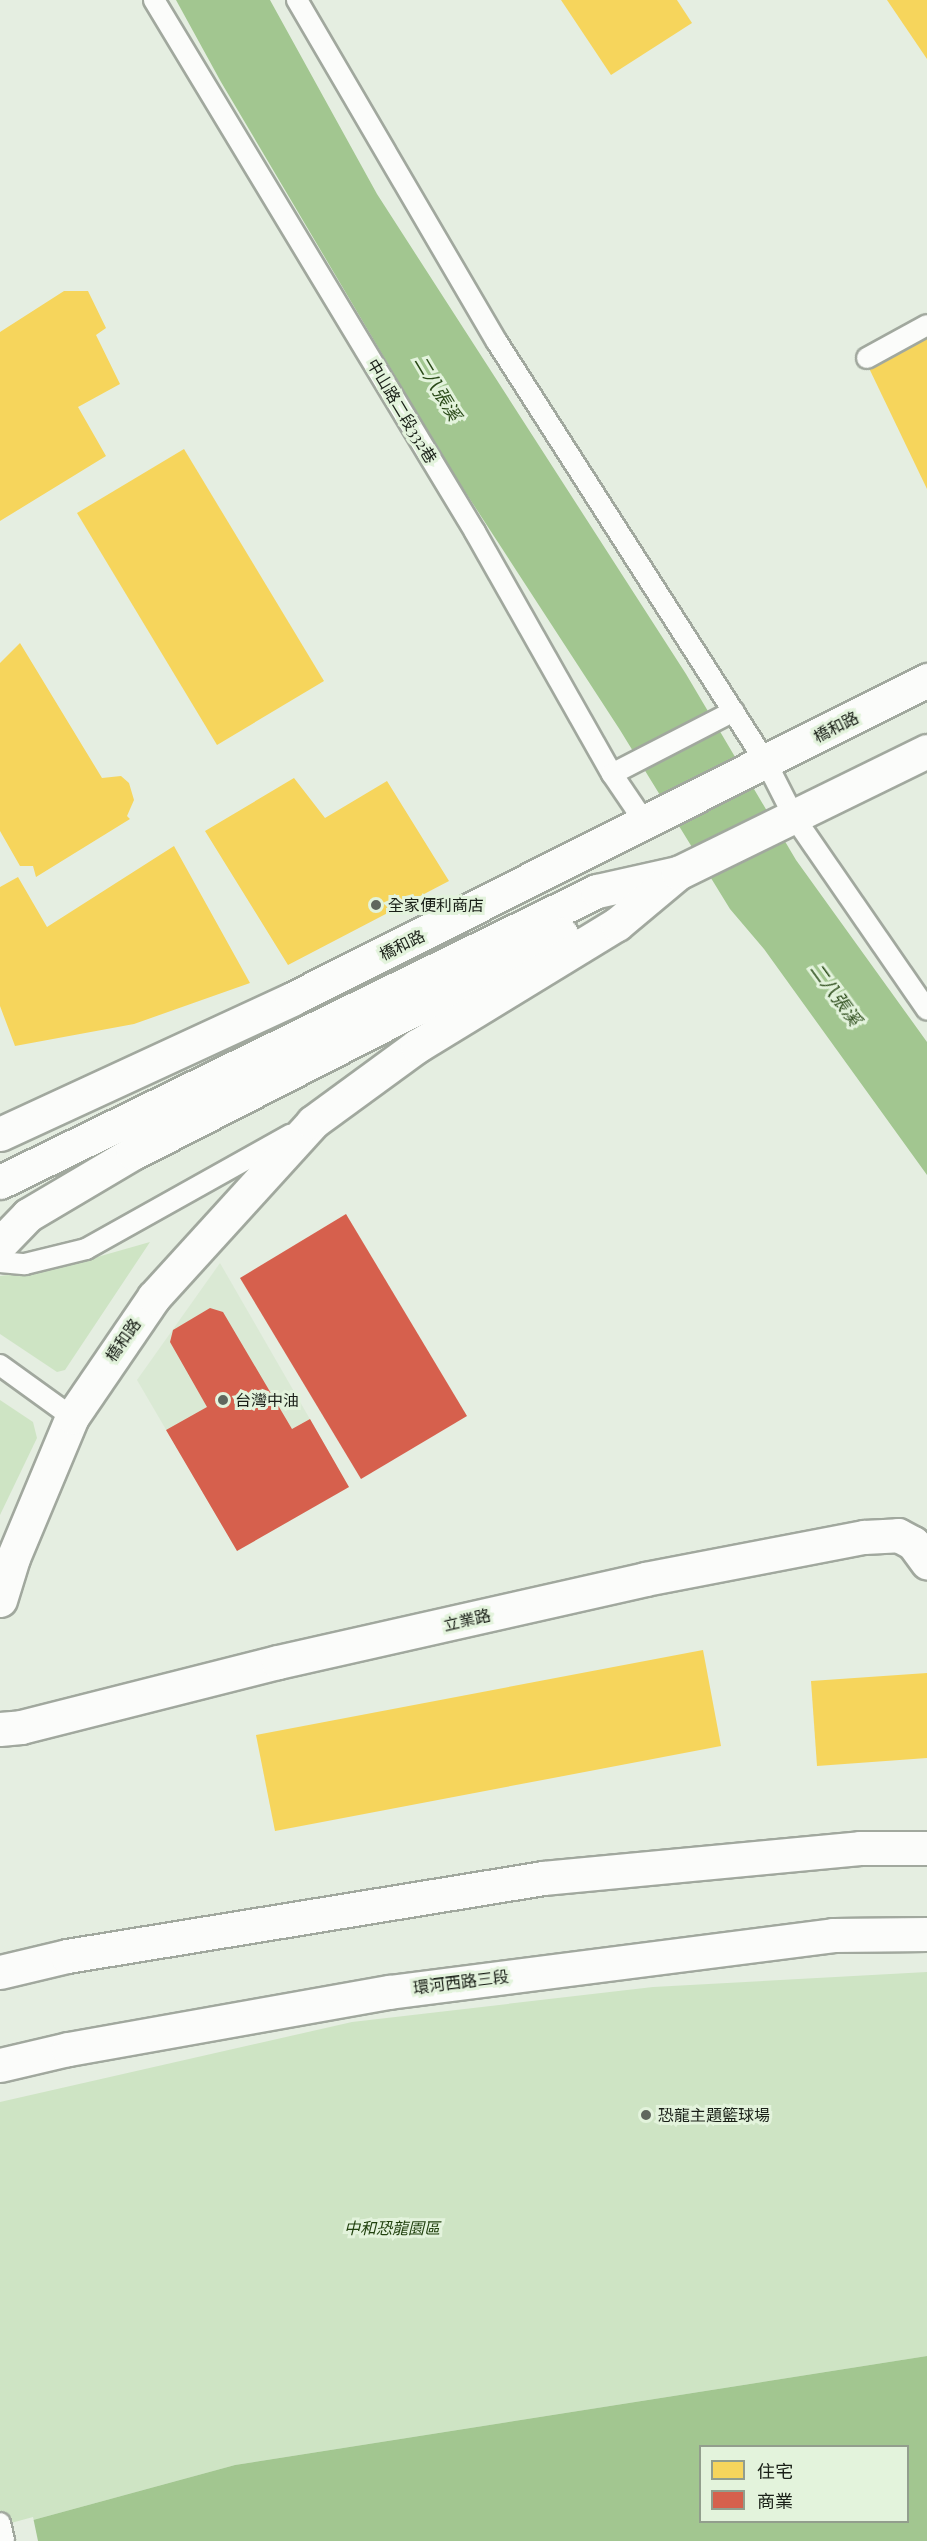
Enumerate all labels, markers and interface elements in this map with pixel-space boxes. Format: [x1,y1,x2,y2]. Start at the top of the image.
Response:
water label: 二八張溪 [410,352,466,424]
street label: 中山路二段332巷 [363,355,441,467]
street label: 橋和路 [810,708,862,746]
place label: 全家便利商店 [388,895,484,915]
marker: 全家便利商店 [369,898,383,912]
street label: 橋和路 [376,926,428,964]
water label: 二八張溪 [806,959,866,1029]
street label: 橋和路 [101,1315,145,1365]
place label: 台灣中油 [235,1390,299,1410]
marker: 台灣中油 [216,1393,230,1407]
street label: 立業路 [441,1605,493,1635]
street label: 環河西路三段 [412,1967,510,1997]
place label: 恐龍主題籃球場 [658,2105,770,2125]
marker: 恐龍主題籃球場 [639,2108,653,2122]
park label: 中和恐龍園區 [344,2218,440,2238]
legend [699,2445,909,2523]
text: 住宅 [757,2459,793,2483]
text: 商業 [757,2489,793,2513]

